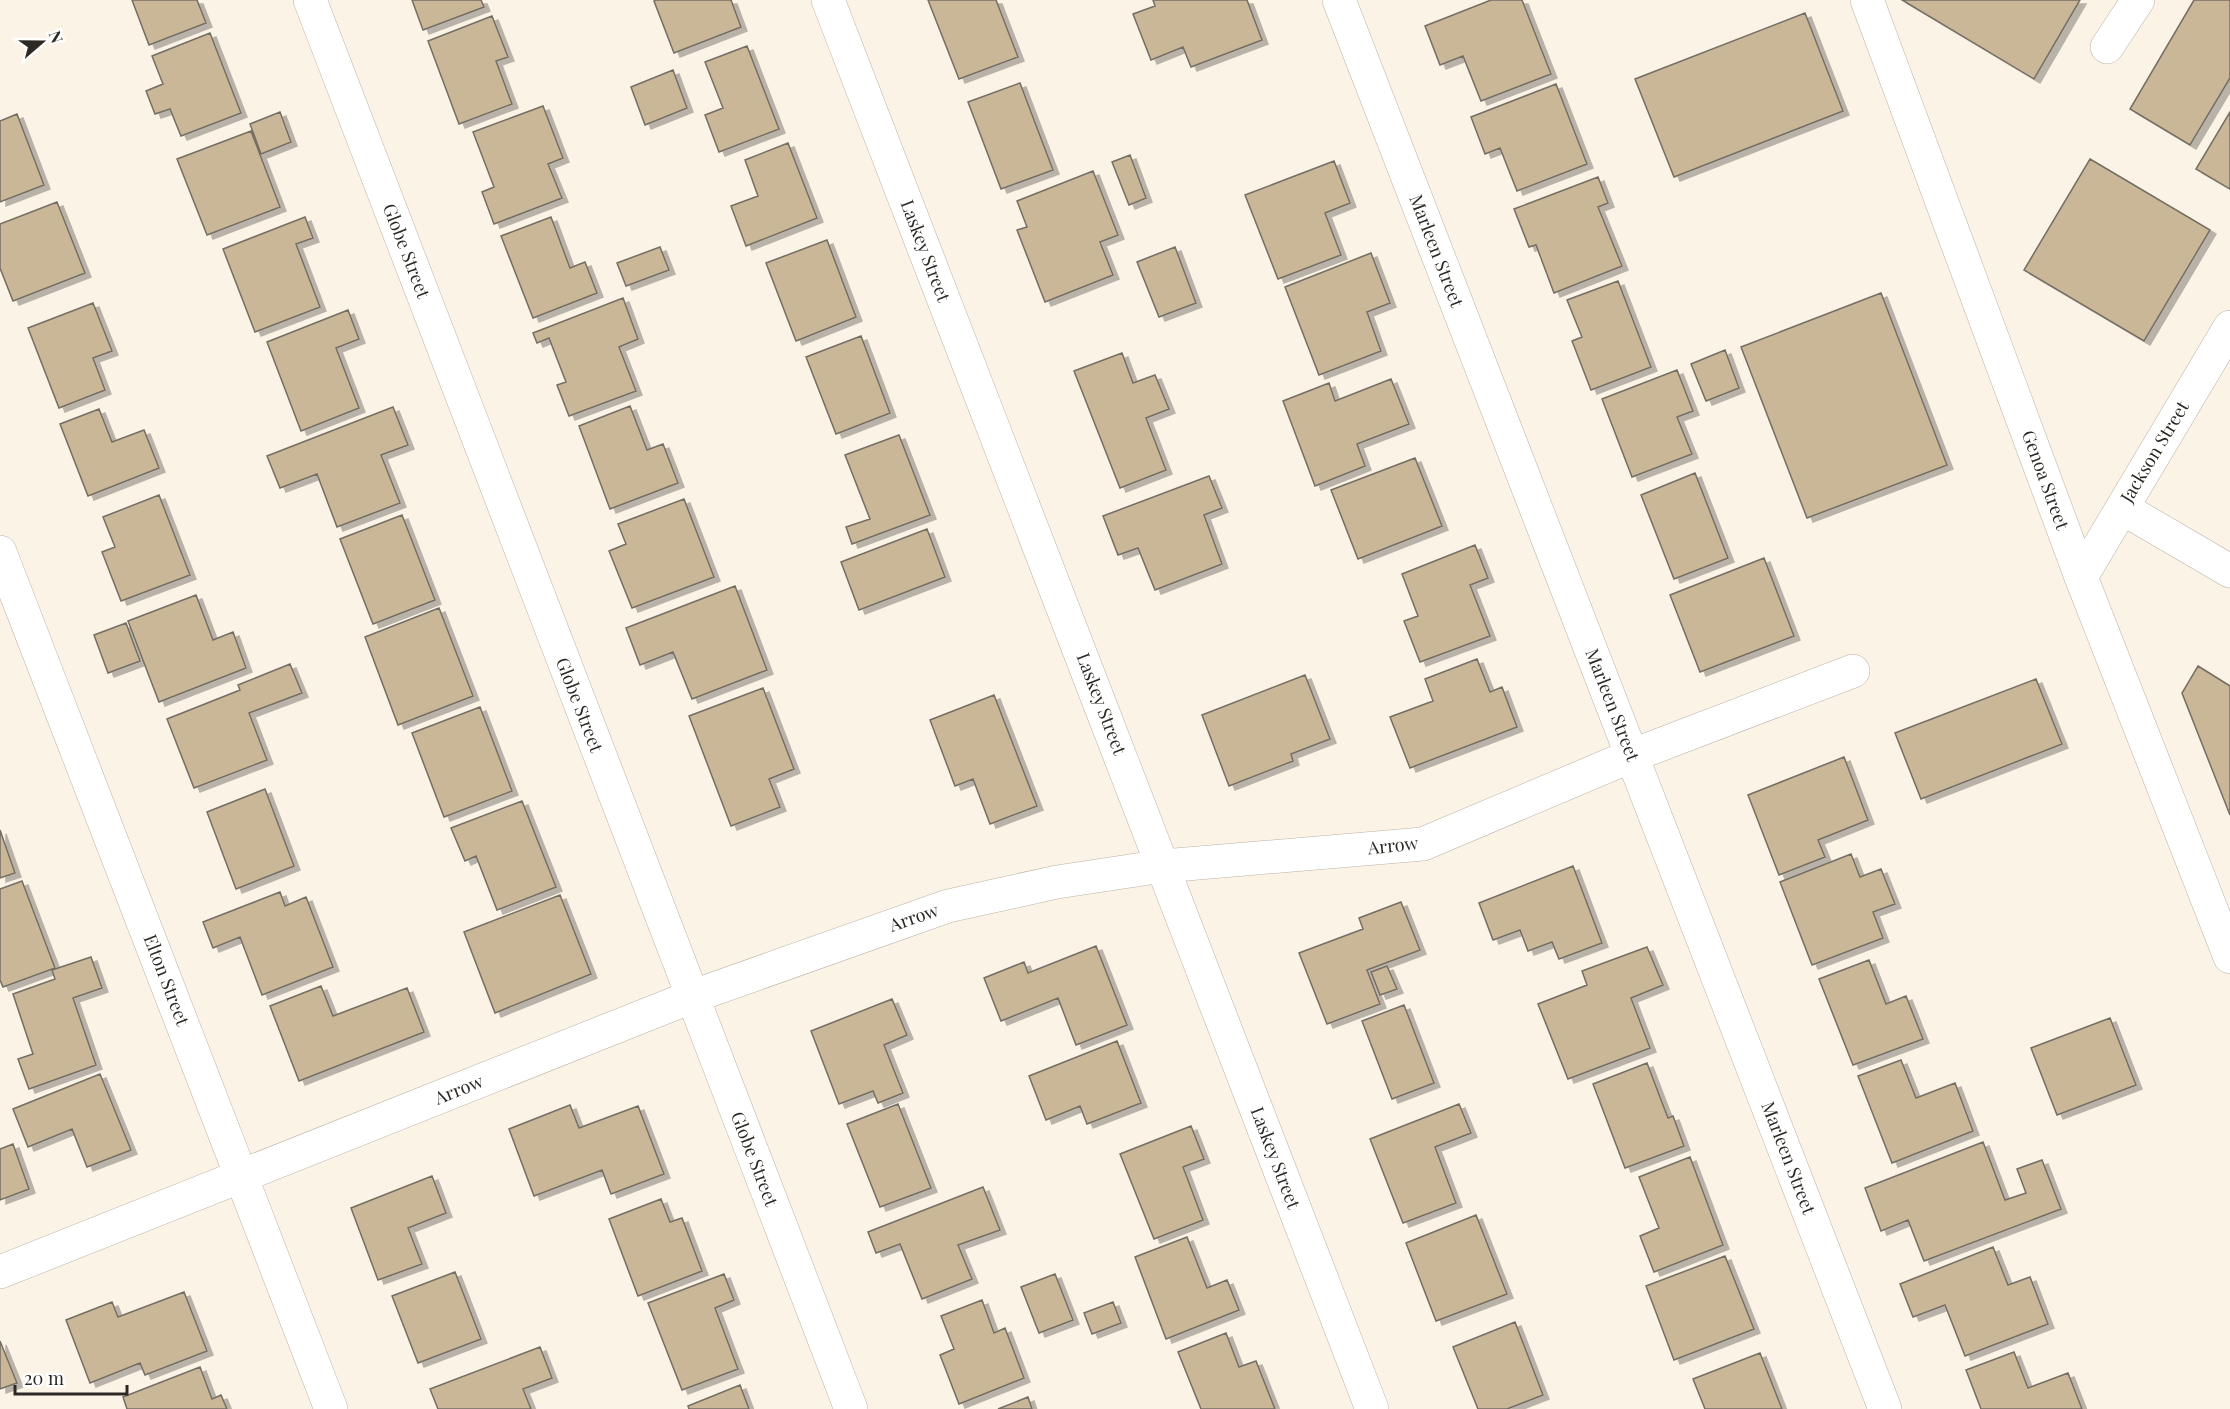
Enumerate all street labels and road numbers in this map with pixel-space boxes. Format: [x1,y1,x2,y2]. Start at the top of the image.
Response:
street label: Marleen Street [1404,191,1470,311]
street label: Laskey Street [895,196,957,306]
street label: Globe Street [378,200,436,302]
street label: Jackson Street [2114,396,2194,508]
street label: Genoa Street [2017,427,2075,533]
street label: Marleen Street [1580,645,1646,765]
street label: Laskey Street [1071,649,1133,759]
street label: Globe Street [551,654,609,756]
street label: Arrow [1365,830,1419,860]
street label: Arrow [885,897,942,937]
street label: Elton Street [139,931,196,1029]
street label: Arrow [430,1068,487,1110]
street label: Marleen Street [1756,1098,1822,1218]
street label: Laskey Street [1245,1103,1307,1213]
street label: Globe Street [726,1108,784,1210]

